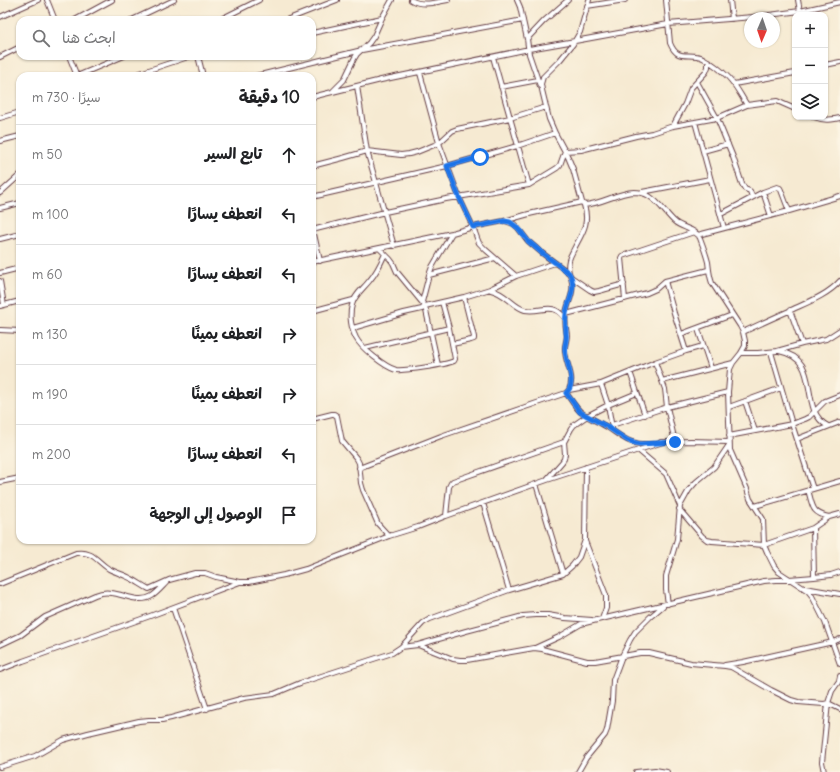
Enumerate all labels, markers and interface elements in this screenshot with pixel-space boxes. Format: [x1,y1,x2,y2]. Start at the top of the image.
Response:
north arrow [744,12,780,48]
map controls [792,12,828,120]
button: + [792,12,828,48]
search box [16,16,316,60]
icon: search [30,27,52,49]
text: ابحث هنا [62,28,116,47]
button: − [792,48,828,84]
button: layers [792,84,828,120]
text: 10 دقيقة [239,86,300,108]
text: سيرًا · 730 m [32,89,101,106]
text: تابع السير [205,144,262,163]
icon: ahead [278,144,300,166]
text: 50 m [32,146,63,163]
route start [471,148,489,166]
text: انعطف يسارًا [188,204,262,223]
icon: left [278,204,300,226]
text: 100 m [32,206,69,223]
text: انعطف يسارًا [188,264,262,283]
icon: left [278,264,300,286]
text: 60 m [32,266,63,283]
text: انعطف يمينًا [191,324,262,343]
icon: right [278,324,300,346]
text: 130 m [32,326,68,343]
text: انعطف يمينًا [191,384,262,403]
icon: right [278,384,300,406]
text: 190 m [32,386,68,403]
route end [666,433,684,451]
text: انعطف يسارًا [188,444,262,463]
icon: left [278,444,300,466]
text: 200 m [32,446,71,463]
text: الوصول إلى الوجهة [149,504,262,523]
icon: arrive [278,504,300,526]

